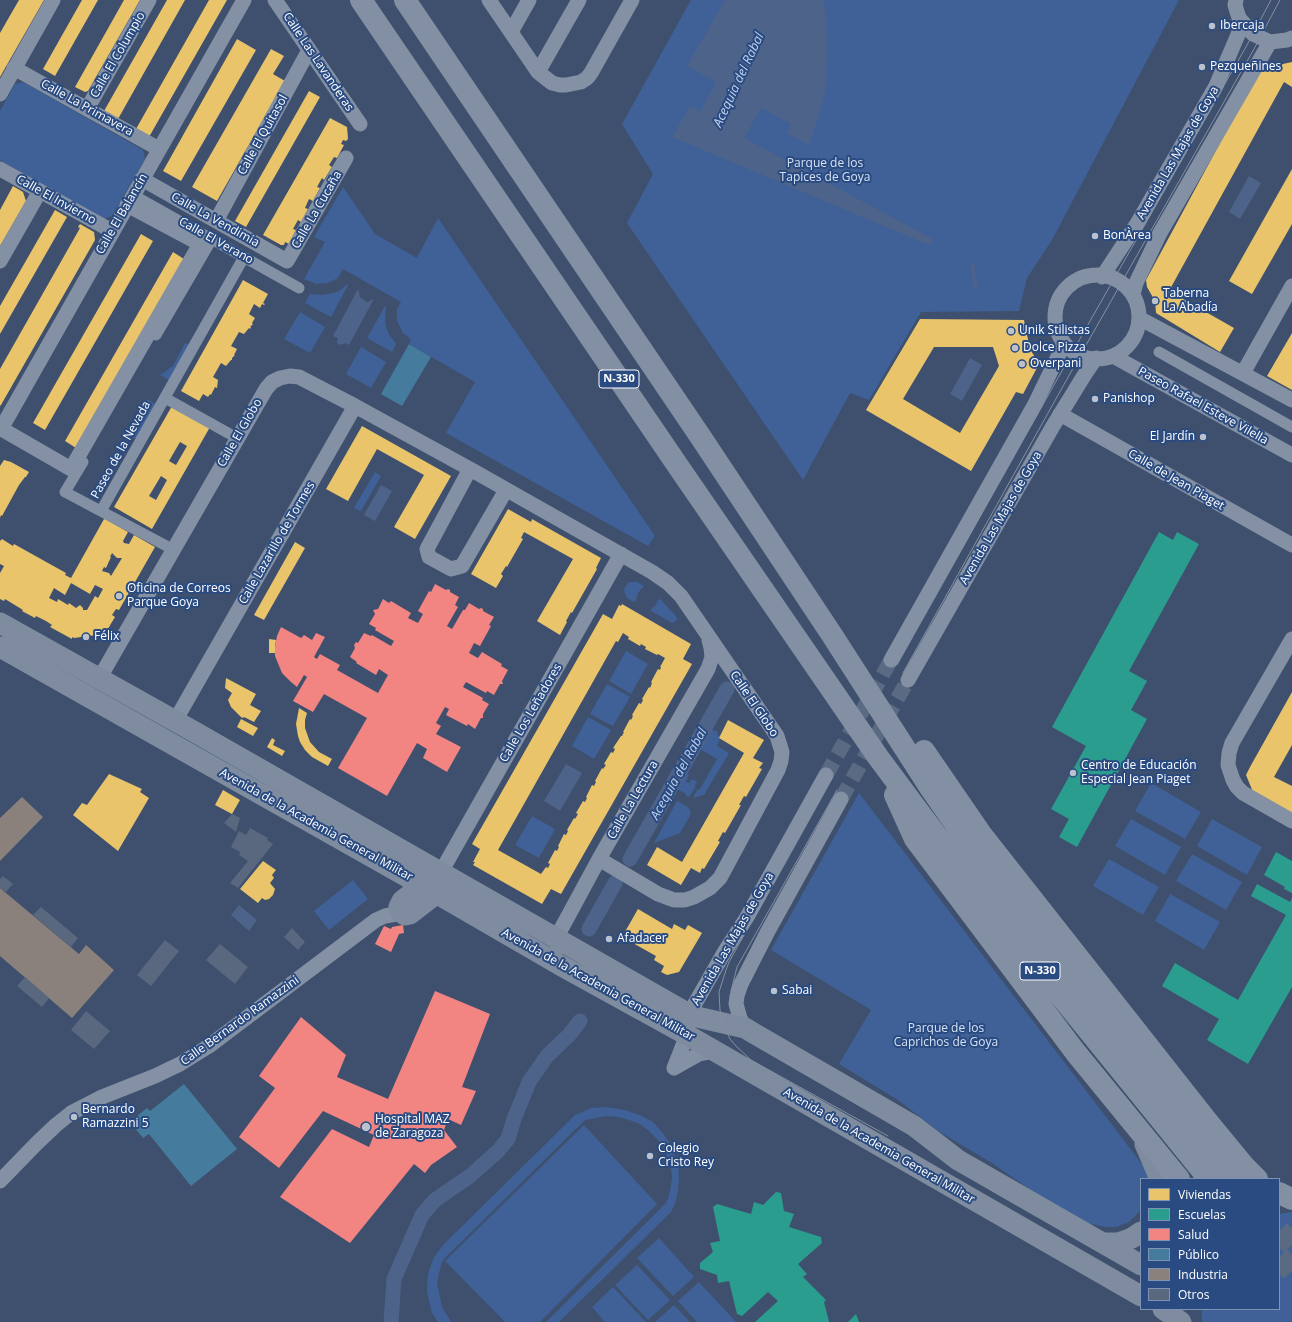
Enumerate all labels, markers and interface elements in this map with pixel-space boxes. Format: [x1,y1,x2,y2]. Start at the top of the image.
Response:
street label: Calle El Columpio [88,9,148,101]
street label: Calle Las Lavanderas [280,10,356,114]
place label: Ibercaja [1220,19,1264,33]
marker: Ibercaja [1207,21,1217,31]
water label: Acequia del Rabal [710,30,768,130]
place label: Pezqueñines [1210,60,1281,74]
marker: Pezqueñines [1197,62,1207,72]
street label: Calle La Primavera [38,77,136,139]
street label: Avenida Las Majas de Goya [1134,84,1222,222]
street label: Calle El Quitasol [235,92,291,178]
park label: Parque de los Tapices de Goya [780,157,870,185]
street label: Calle La Cucaña [289,168,345,252]
street label: Calle El Balancín [93,171,151,257]
street label: Calle El Invierno [14,172,98,228]
street label: Calle La Vendimia [168,190,262,250]
street label: Calle El Verano [176,215,256,267]
place label: BonÀrea [1103,229,1151,243]
marker: BonÀrea [1090,231,1100,241]
place label: Taberna La Abadía [1163,287,1218,315]
marker: Taberna La Abadía [1150,296,1160,306]
place label: Unik Stilistas [1019,324,1090,338]
marker: Unik Stilistas [1006,326,1016,336]
place label: Dolce Pizza [1023,341,1086,355]
marker: Dolce Pizza [1010,343,1020,353]
place label: Overpani [1030,357,1081,371]
marker: Overpani [1017,359,1027,369]
street label: Paseo Rafael Esteve Vilella [1136,364,1270,448]
road number: N-330 [599,370,639,388]
place label: Panishop [1103,392,1155,406]
marker: Panishop [1090,394,1100,404]
street label: Calle El Globo [215,396,265,470]
street label: Paseo de la Nevada [88,399,154,501]
place label: El Jardín [1150,430,1195,444]
marker: El Jardín [1198,432,1208,442]
street label: Calle de Jean Piaget [1125,447,1227,513]
street label: Avenida Las Majas de Goya [957,449,1045,587]
street label: Calle Lazarillo de Tormes [236,479,318,607]
place label: Oficina de Correos Parque Goya [127,582,231,610]
marker: Oficina de Correos Parque Goya [114,591,124,601]
place label: Félix [94,630,119,644]
marker: Félix [81,632,91,642]
street label: Calle Los Leñadores [497,661,565,765]
street label: Calle El Globo [727,668,781,740]
water label: Acequia del Rabal [647,726,711,822]
street label: Calle La Lectura [605,758,661,842]
place label: Centro de Educación Especial Jean Piaget [1081,759,1197,787]
street label: Avenida de la Academia General Militar [217,766,415,884]
marker: Centro de Educación Especial Jean Piaget [1068,768,1078,778]
street label: Avenida Las Majas de Goya [689,870,777,1008]
street label: Avenida de la Academia General Militar [499,926,697,1044]
place label: Afadacer [617,932,667,946]
marker: Afadacer [604,934,614,944]
road number: N-330 [1020,962,1060,980]
street label: Calle Bernardo Ramazzini [178,973,302,1069]
place label: Sabai [782,984,812,998]
marker: Sabai [769,986,779,996]
park label: Parque de los Caprichos de Goya [894,1022,998,1050]
street label: Avenida de la Academia General Militar [781,1085,977,1207]
place label: Bernardo Ramazzini 5 [82,1103,148,1131]
marker: Bernardo Ramazzini 5 [69,1112,79,1122]
place label: Hospital MAZ de Zaragoza [375,1113,449,1141]
marker: Hospital MAZ de Zaragoza [360,1121,372,1133]
place label: Colegio Cristo Rey [658,1142,714,1170]
marker: Colegio Cristo Rey [645,1151,655,1161]
legend [1140,1178,1280,1310]
text: Viviendas [1178,1186,1231,1203]
text: Escuelas [1178,1206,1226,1223]
text: Salud [1178,1226,1209,1243]
text: Público [1178,1246,1219,1263]
text: Industria [1178,1266,1228,1283]
text: Otros [1178,1286,1209,1303]

